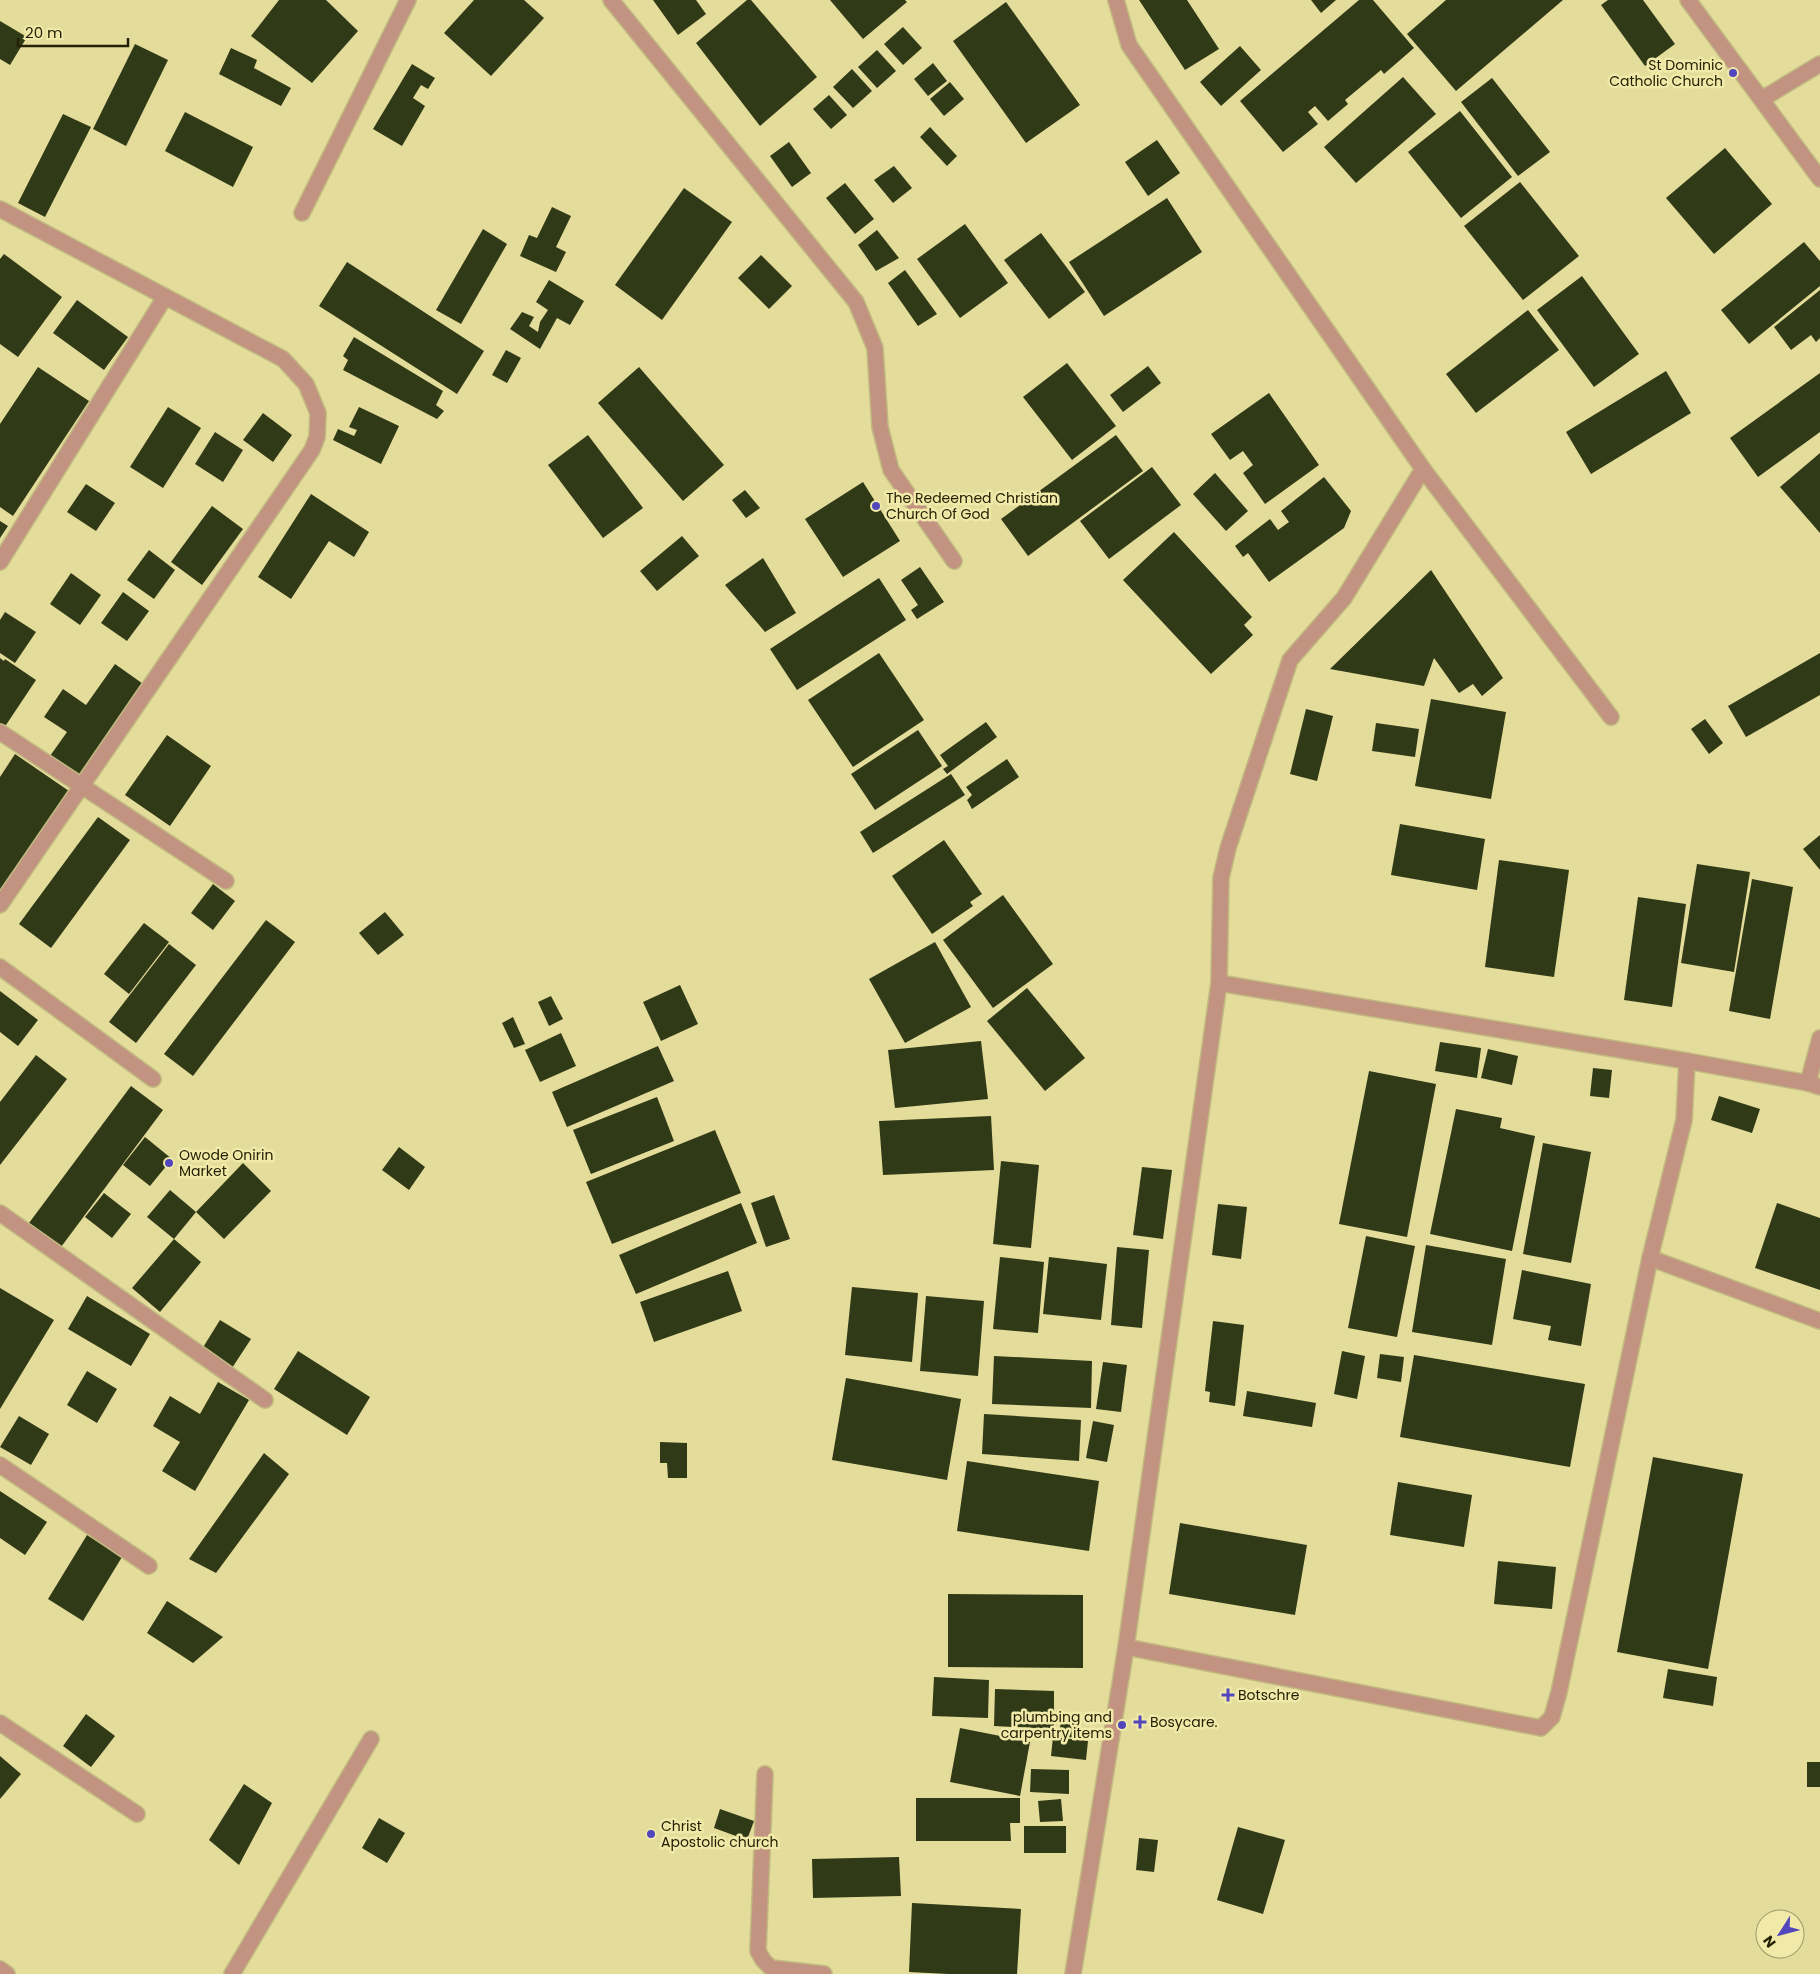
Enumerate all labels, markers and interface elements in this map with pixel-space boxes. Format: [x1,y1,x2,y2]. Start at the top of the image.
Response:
scale bar [18,15,128,47]
text: 20 m [25,22,63,43]
place label: St Dominic Catholic Church [1609,55,1723,91]
marker: St Dominic Catholic Church [1727,67,1739,79]
place label: The Redeemed Christian Church Of God [886,488,1058,524]
marker: The Redeemed Christian Church Of God [870,500,882,512]
place label: Owode Onirin Market [179,1145,273,1181]
marker: Owode Onirin Market [163,1157,175,1169]
place label: Botschre [1238,1685,1300,1705]
marker: Botschre [1222,1689,1234,1701]
place label: plumbing and carpentry items [1001,1707,1112,1743]
place label: Bosycare. [1150,1712,1218,1732]
marker: Bosycare. [1134,1716,1146,1728]
marker: plumbing and carpentry items [1116,1719,1128,1731]
place label: Christ Apostolic church [661,1816,778,1852]
marker: Christ Apostolic church [645,1828,657,1840]
north arrow [1755,1909,1805,1959]
text: N [1758,1932,1781,1952]

